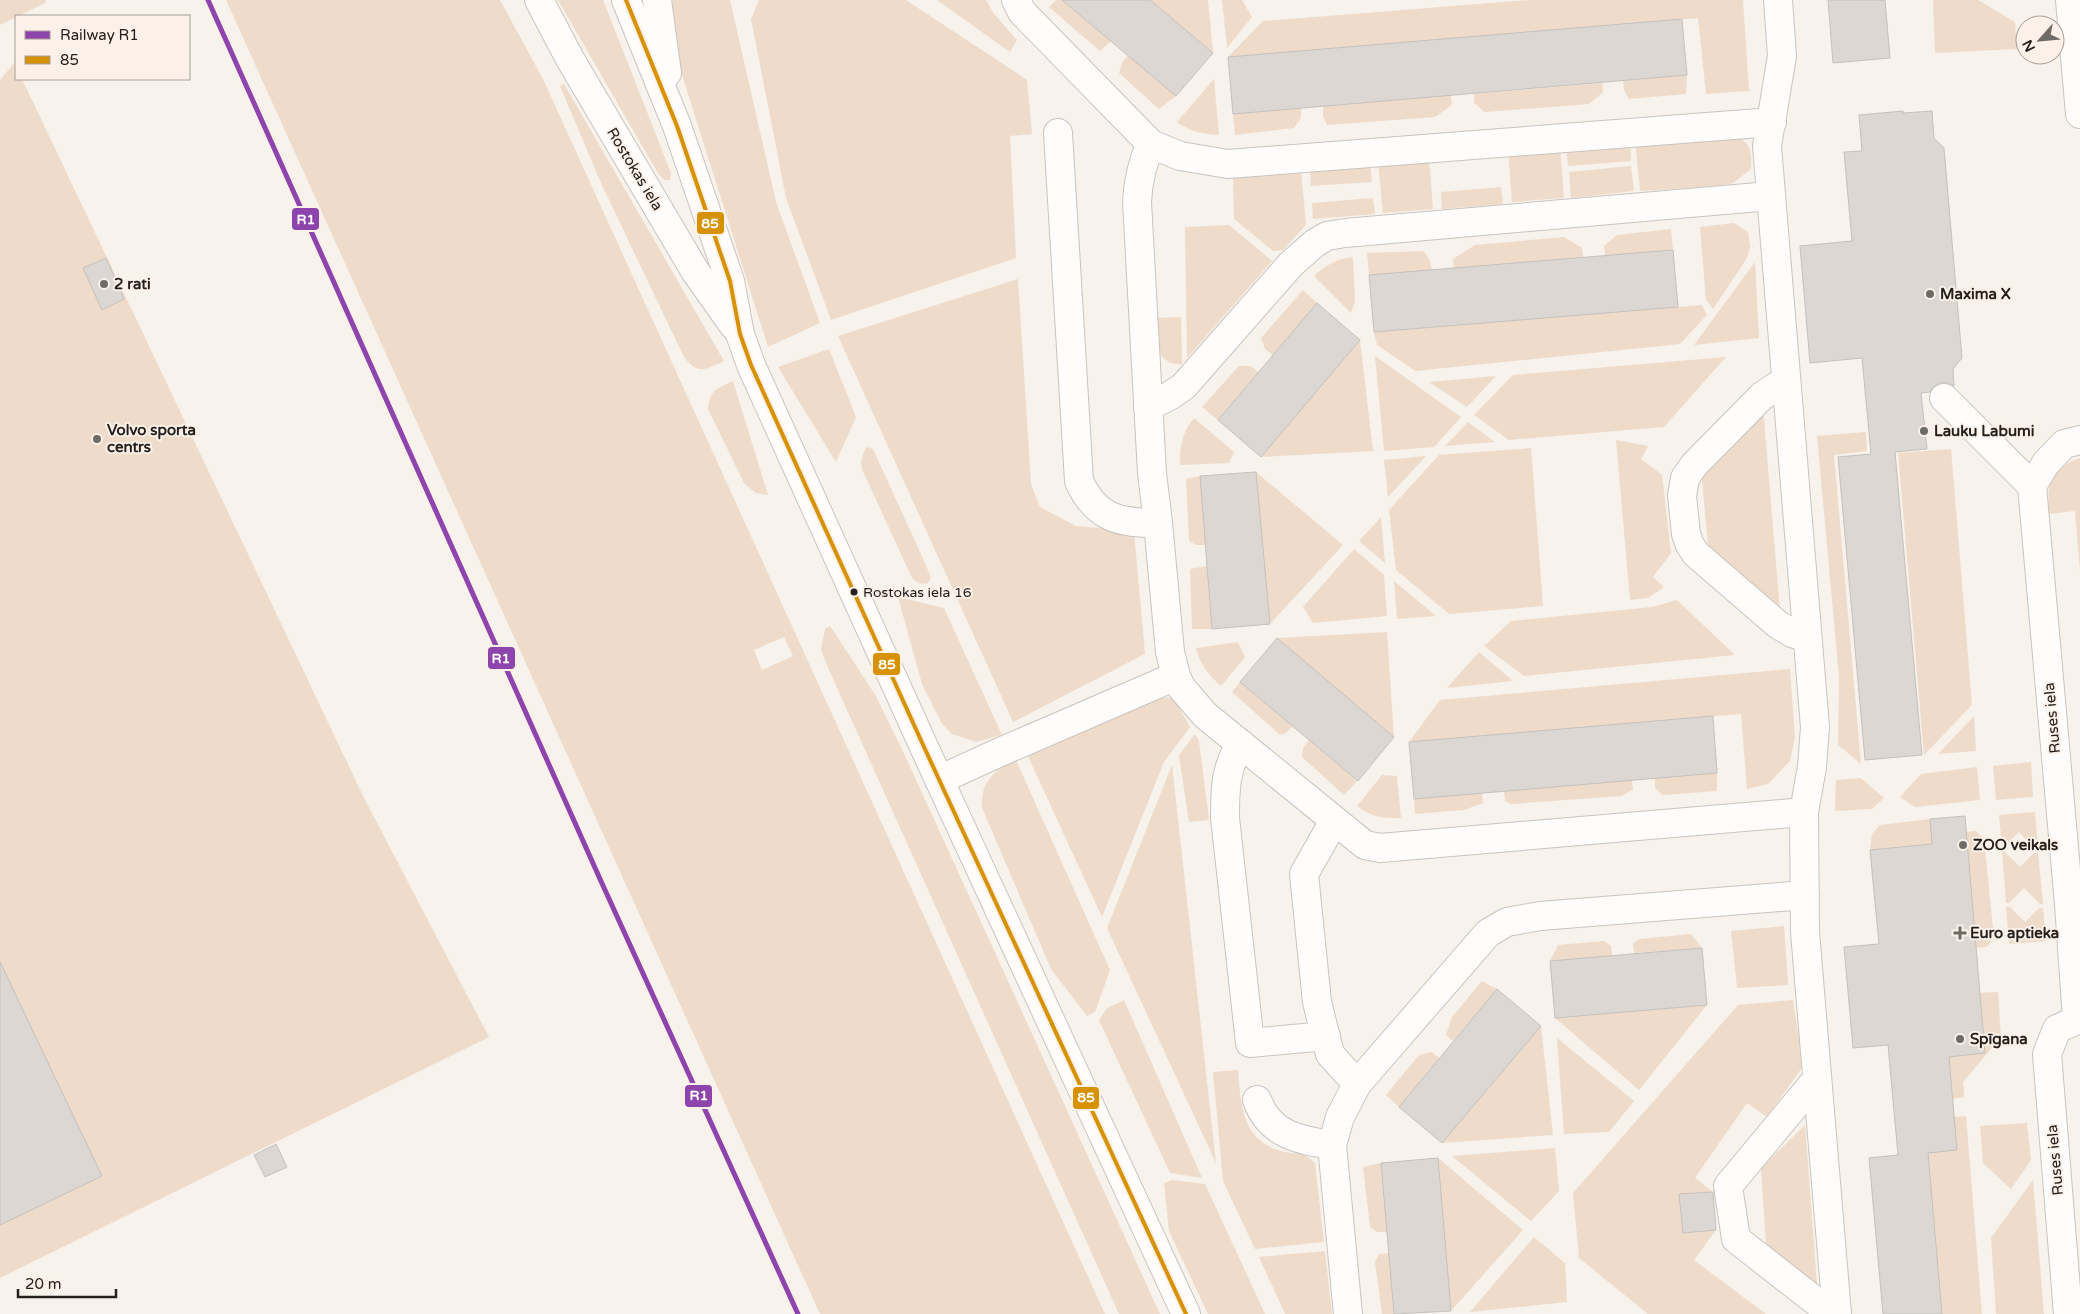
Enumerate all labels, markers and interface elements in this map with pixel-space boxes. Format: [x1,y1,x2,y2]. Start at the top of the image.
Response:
legend [15,15,190,80]
north arrow [2015,15,2065,65]
text: Railway R1 [60,26,139,44]
text: N [2019,37,2039,55]
text: 85 [60,51,79,69]
street label: Rostokas iela [603,124,667,214]
line badge: R1 [291,207,320,231]
text: R1 [297,211,315,228]
line badge: 85 [696,211,725,235]
text: 85 [701,215,719,232]
place label: 2 rati [114,275,151,293]
marker: 2 rati [98,278,110,290]
place label: Maxima X [1940,285,2011,303]
marker: Maxima X [1924,288,1936,300]
place label: Volvo sporta centrs [107,421,196,456]
place label: Lauku Labumi [1934,422,2035,440]
marker: Lauku Labumi [1918,425,1930,437]
marker: Volvo sporta centrs [91,433,103,445]
place label: Rostokas iela 16 [863,584,972,601]
marker: Rostokas iela 16 [849,587,859,597]
line badge: R1 [487,646,516,670]
text: R1 [492,650,510,667]
line badge: 85 [872,652,901,676]
text: 85 [878,656,896,673]
street label: Ruses iela [2040,682,2064,754]
place label: ZOO veikals [1973,836,2058,854]
marker: ZOO veikals [1957,839,1969,851]
place label: Euro aptieka [1970,924,2059,943]
marker: Euro aptieka [1954,927,1966,939]
place label: Spīgana [1970,1030,2028,1049]
marker: Spīgana [1954,1033,1966,1045]
line badge: R1 [684,1084,713,1108]
line badge: 85 [1072,1086,1100,1110]
text: R1 [690,1087,708,1104]
text: 85 [1077,1089,1095,1106]
street label: Ruses iela [2043,1124,2067,1196]
scale bar [18,1266,115,1298]
text: 20 m [25,1275,62,1293]

